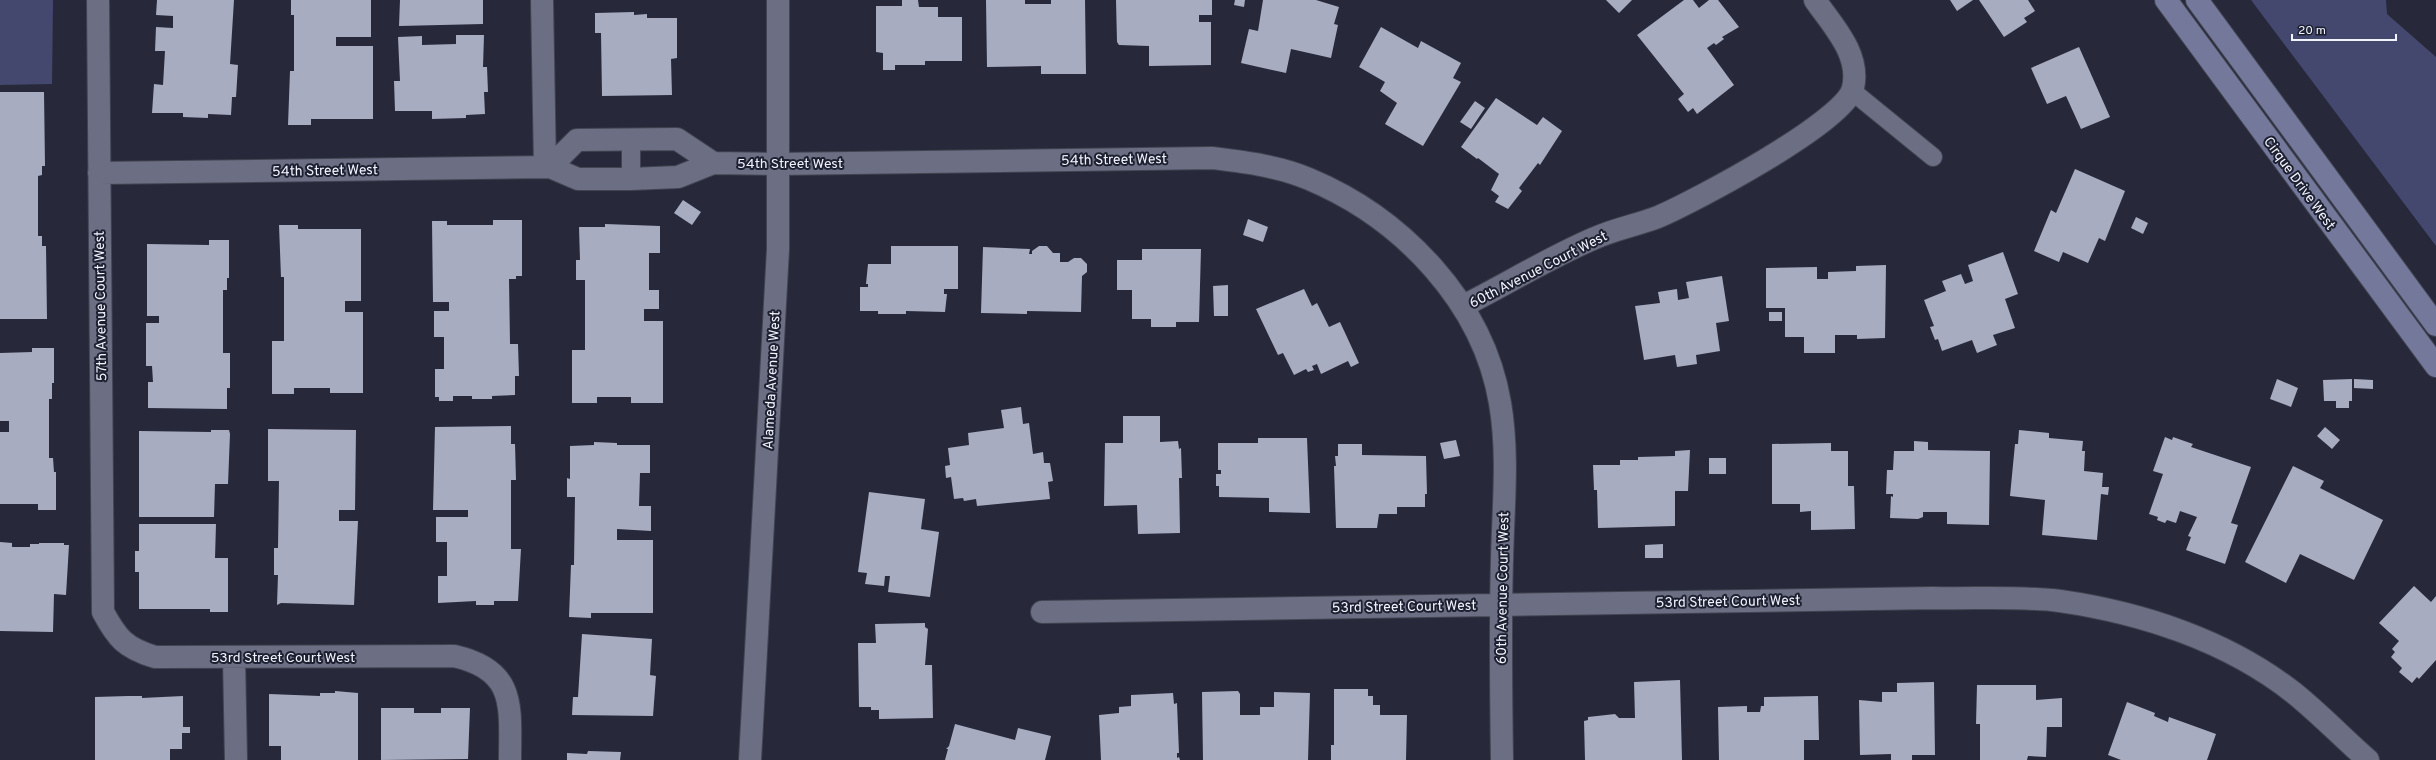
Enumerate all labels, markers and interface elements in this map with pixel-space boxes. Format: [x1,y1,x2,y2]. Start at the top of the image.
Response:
scale bar [2292,16,2396,42]
text: 20 m [2298,23,2326,39]
street label: Cirque Drive West [2259,134,2338,234]
street label: 54th Street West [1061,151,1167,170]
street label: 54th Street West [737,156,843,173]
street label: 54th Street West [272,162,378,181]
street label: 60th Avenue Court West [1467,228,1610,313]
street label: 57th Avenue Court West [92,231,111,381]
street label: Alameda Avenue West [760,310,785,450]
street label: 60th Avenue Court West [1494,512,1513,664]
street label: 53rd Street Court West [1656,593,1801,612]
street label: 53rd Street Court West [1332,598,1477,617]
street label: 53rd Street Court West [211,650,355,667]

